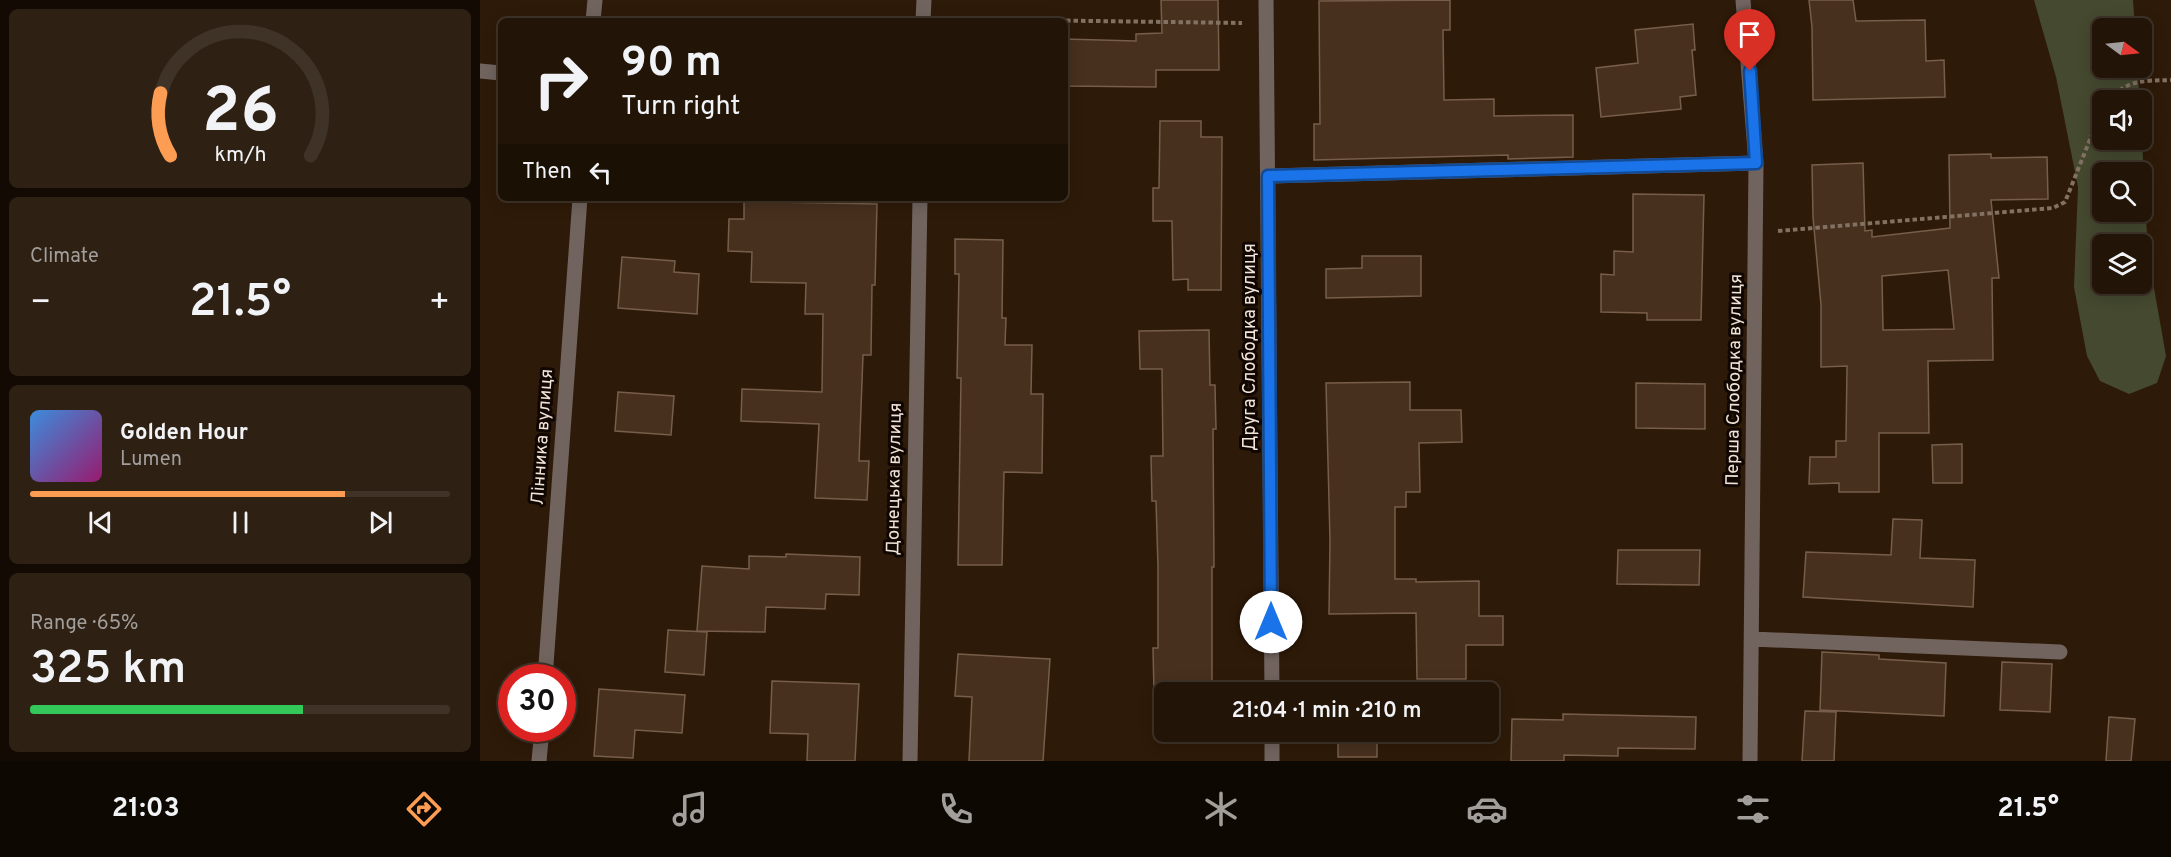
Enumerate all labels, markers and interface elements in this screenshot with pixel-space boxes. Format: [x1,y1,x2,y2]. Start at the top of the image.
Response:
pin [1724,9,1775,71]
icon: arrive [1733,18,1766,51]
north arrow [2092,18,2152,78]
map controls [2092,18,2152,294]
text: 90 m [621,38,722,91]
icon: right [522,42,600,120]
text: 26 [202,75,278,154]
text: Turn right [621,90,740,124]
button: sound [2092,90,2152,150]
text: km/h [214,142,266,169]
icon: left [584,156,617,189]
text: Then [522,159,572,186]
button: search [2092,162,2152,222]
button: layers [2092,234,2152,294]
street label: Друга Слободка вулиця [1239,243,1262,451]
text: Climate [30,244,99,270]
street label: Перша Слободка вулиця [1722,274,1748,486]
text: 21.5° [189,275,291,332]
text: − [30,283,51,325]
text: + [429,283,450,325]
street label: Лінника вулиця [527,368,559,506]
street label: Донецька вулиця [882,402,908,556]
text: Golden Hour [120,420,248,447]
text: Lumen [120,447,182,473]
icon: previous [84,506,117,539]
icon: pause [224,506,257,539]
icon: next [364,506,397,539]
position arrow [1239,590,1303,654]
text: Range · 65% [30,611,139,637]
text: 325 km [30,642,186,699]
speed limit sign: 30 [498,664,576,742]
text: 21:04 · 1 min · 210 m [1232,698,1421,725]
icon: directions [403,788,445,830]
icon: music [669,788,711,830]
icon: phone [935,788,977,830]
icon: climate [1200,788,1242,830]
icon: car [1466,788,1508,830]
icon: filters [1732,788,1774,830]
text: 21:03 [112,792,180,826]
text: 21.5° [1997,792,2059,826]

